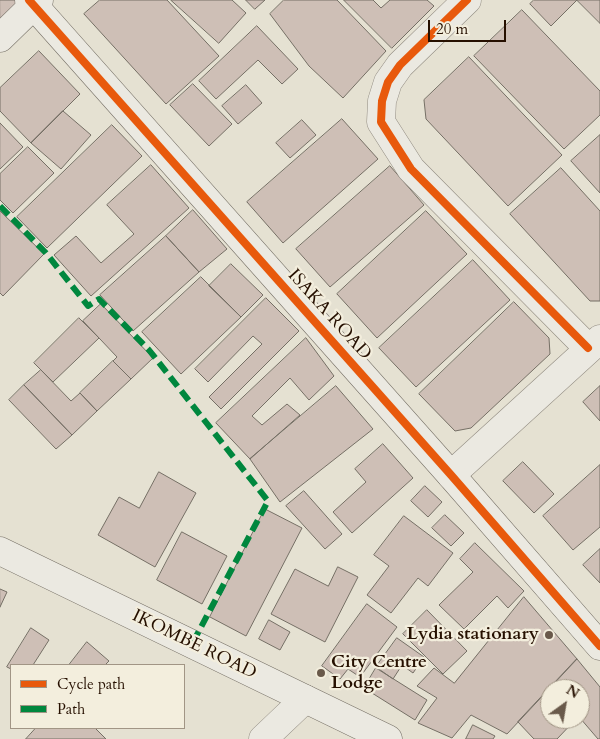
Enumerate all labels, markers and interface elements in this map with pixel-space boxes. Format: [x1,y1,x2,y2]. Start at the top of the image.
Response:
scale bar [430,10,508,42]
text: 20 m [436,19,468,39]
street label: ISAKA ROAD [283,265,375,365]
street label: IKOMBE ROAD [128,606,260,684]
place label: Lydia stationary [407,624,539,646]
marker: Lydia stationary [543,629,555,641]
place label: City Centre Lodge [331,652,427,694]
legend [10,664,185,729]
marker: City Centre Lodge [315,667,327,679]
text: Cycle path [57,674,125,694]
north arrow [540,679,590,729]
text: N [562,680,583,703]
text: Path [57,699,85,719]

